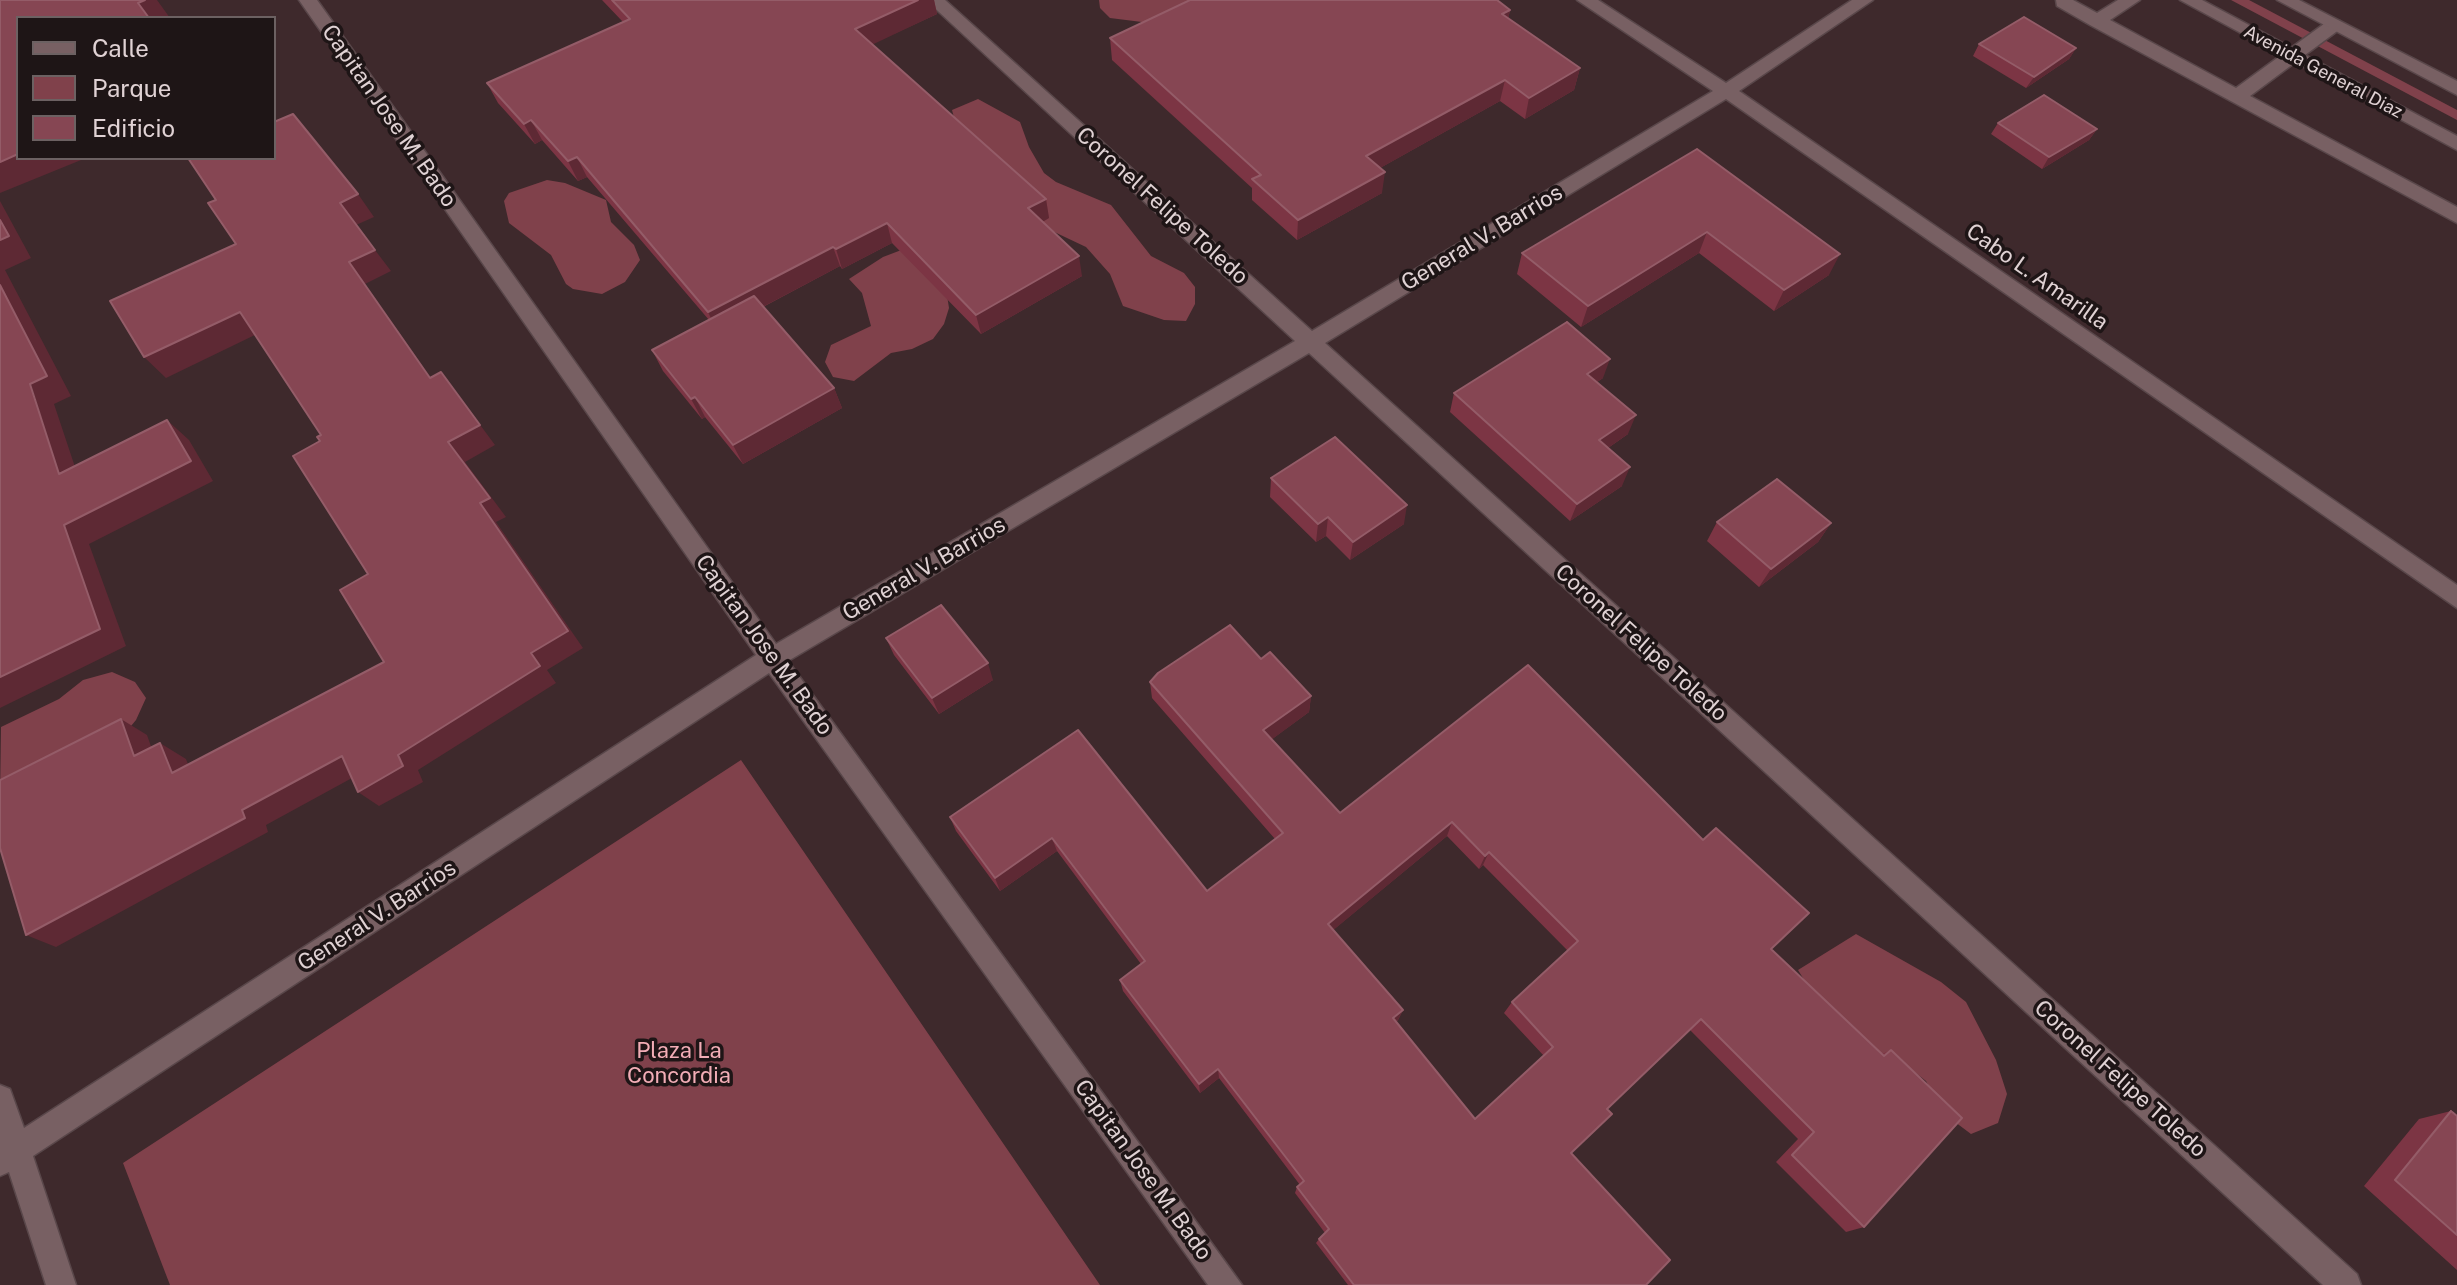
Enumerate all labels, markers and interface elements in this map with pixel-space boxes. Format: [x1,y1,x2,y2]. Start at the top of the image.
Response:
legend [16,16,276,160]
street label: Capitan Jose M. Bado [316,20,462,212]
street label: Avenida General Diaz [2240,21,2406,123]
text: Calle [92,34,149,62]
text: Parque [92,74,171,102]
text: Edificio [92,114,175,142]
street label: Coronel Felipe Toledo [1071,122,1253,290]
street label: General V. Barrios [1397,179,1567,297]
street label: Cabo L. Amarilla [1961,218,2113,336]
street label: General V. Barrios [838,512,1010,626]
street label: Capitan Jose M. Bado [690,550,838,740]
street label: Coronel Felipe Toledo [1550,559,1732,727]
street label: General V. Barrios [293,855,461,977]
street label: Coronel Felipe Toledo [2029,995,2211,1163]
park label: Plaza La Concordia [627,1038,731,1090]
street label: Capitan Jose M. Bado [1069,1075,1217,1265]

